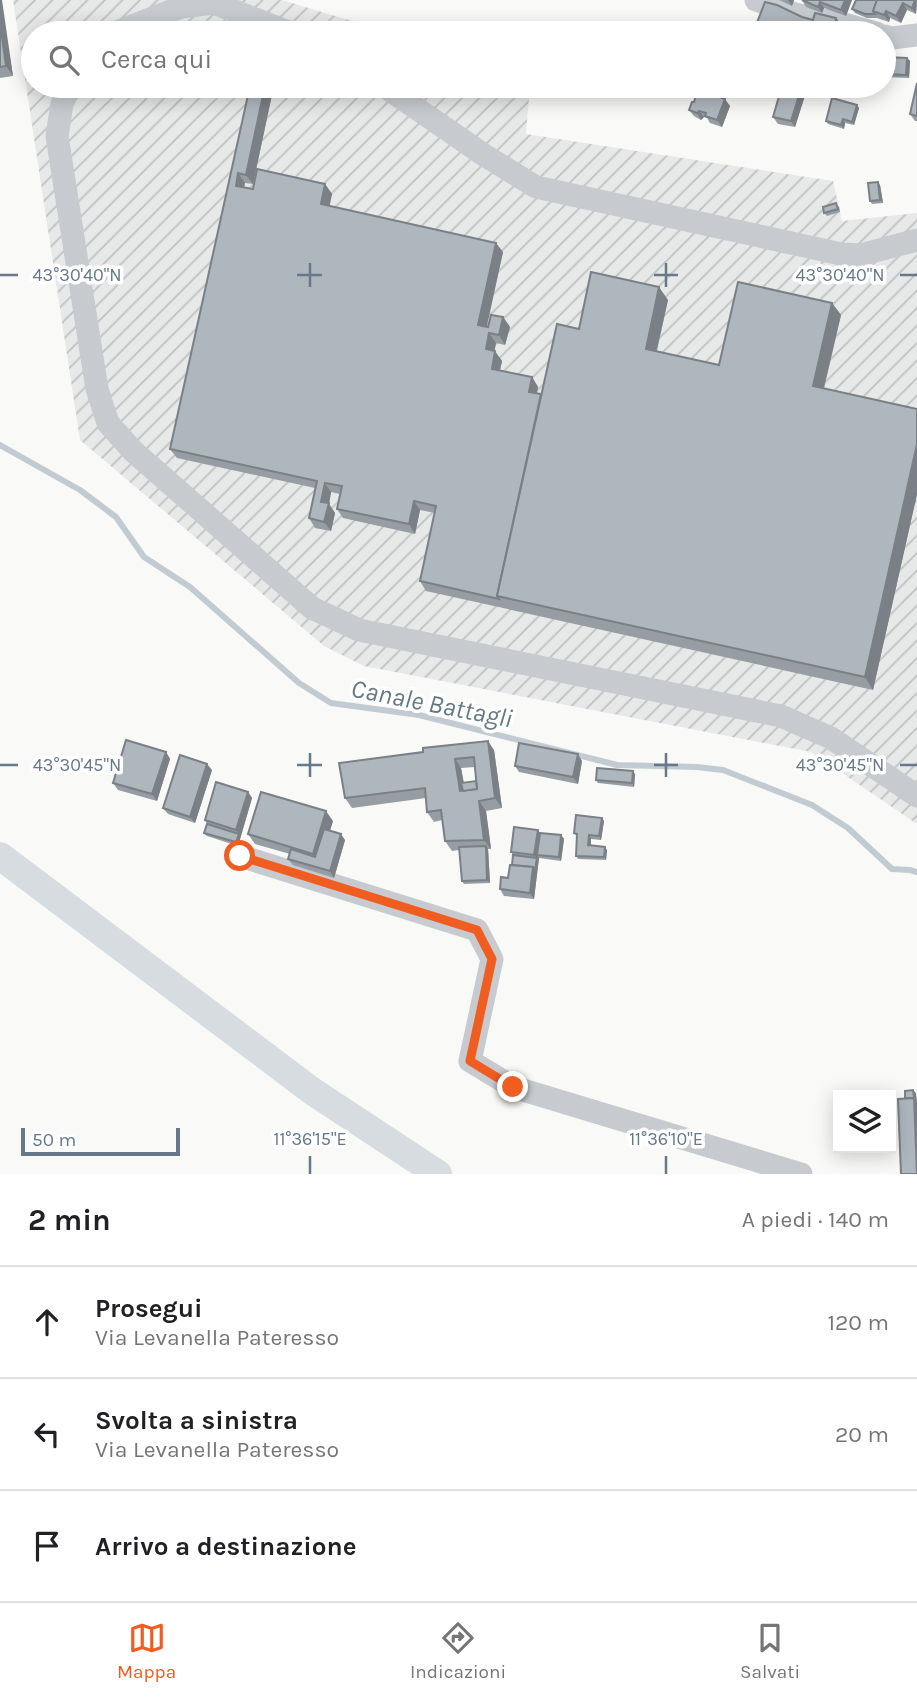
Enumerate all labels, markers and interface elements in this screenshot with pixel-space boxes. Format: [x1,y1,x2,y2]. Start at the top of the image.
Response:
search box [21,21,896,98]
icon: search [45,41,83,79]
text: Cerca qui [101,44,212,75]
text: 43°30'40"N [32,264,122,286]
text: 43°30'40"N [795,264,885,286]
water label: Canale Battagli [348,673,515,734]
text: 43°30'45"N [33,754,121,776]
text: 43°30'45"N [796,754,884,776]
route start [224,840,255,871]
route end [497,1071,528,1102]
map controls [833,1090,896,1153]
button: layers [833,1090,896,1153]
scale bar [21,1125,180,1157]
text: 11°36'15"E [273,1128,347,1150]
text: 11°36'10"E [629,1128,703,1150]
text: 50 m [32,1129,76,1151]
text: 2 min [28,1202,111,1238]
text: A piedi · 140 m [742,1206,889,1233]
text: Prosegui [95,1293,202,1324]
icon: ahead [28,1303,66,1341]
text: 120 m [827,1309,889,1336]
text: Via Levanella Pateresso [95,1324,339,1351]
text: Svolta a sinistra [95,1405,298,1436]
icon: left [28,1415,66,1453]
text: 20 m [835,1421,889,1448]
text: Via Levanella Pateresso [95,1436,339,1463]
icon: arrive [28,1527,66,1565]
text: Arrivo a destinazione [95,1531,357,1562]
tab: Mappa [117,1619,176,1683]
tab: Indicazioni [410,1619,506,1683]
tab: Salvati [740,1619,800,1683]

